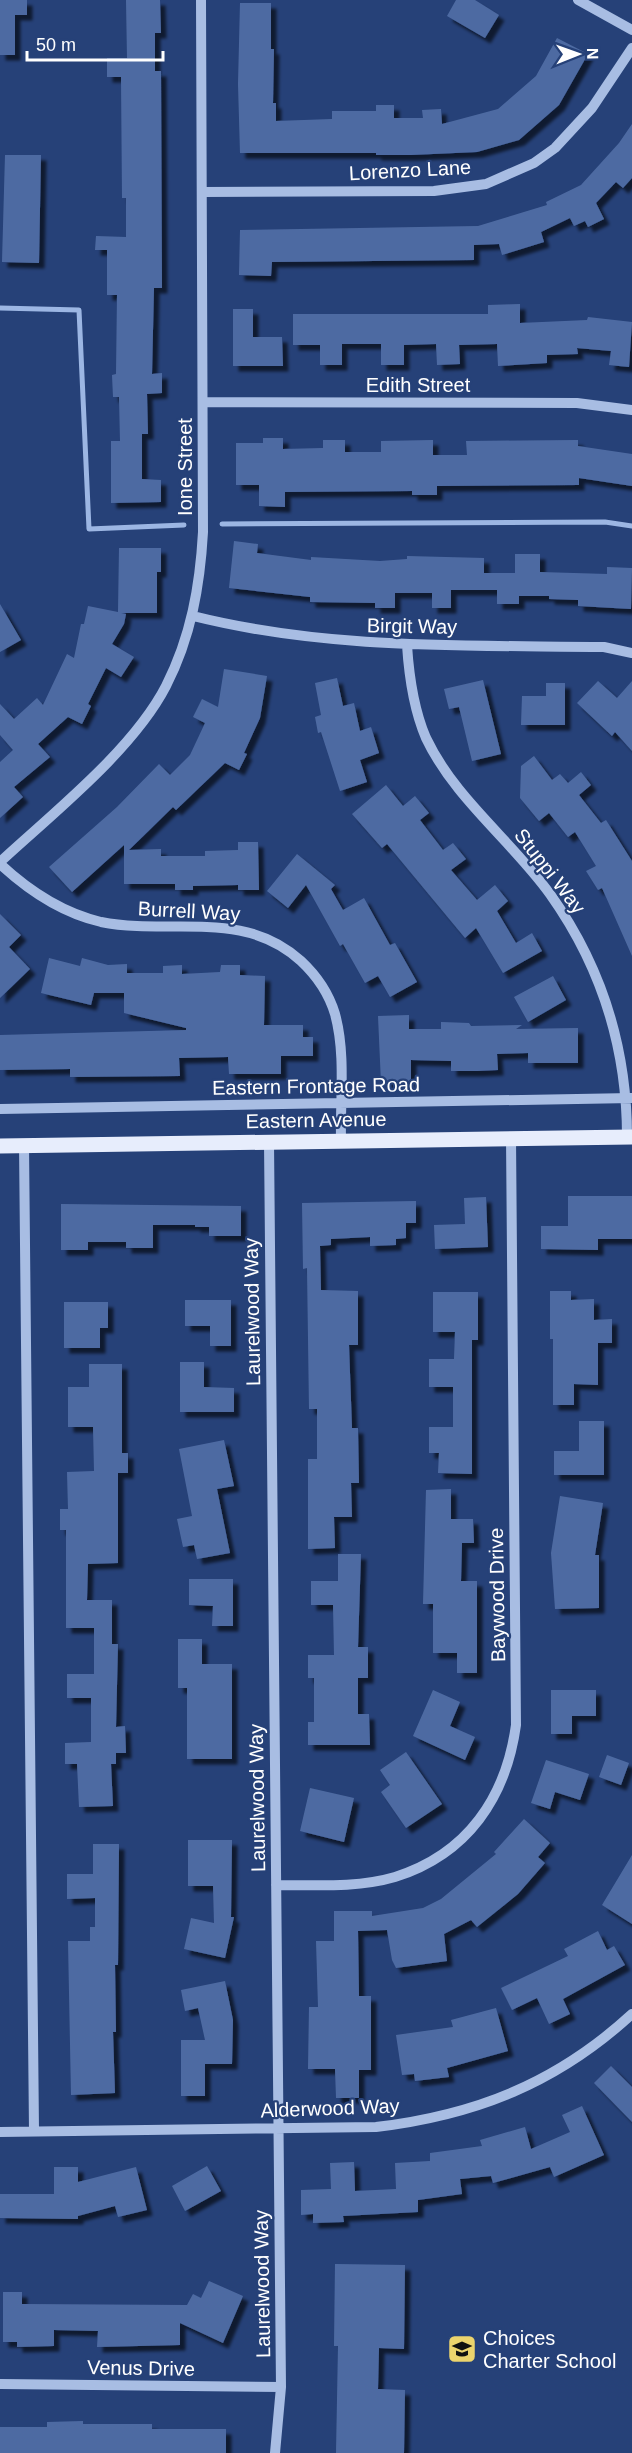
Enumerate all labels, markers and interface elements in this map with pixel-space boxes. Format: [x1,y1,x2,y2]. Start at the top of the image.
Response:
scale bar [27,24,164,62]
north arrow [548,24,608,84]
text: 50 m [36,35,76,55]
text: N [584,48,601,60]
street label: Lorenzo Lane [348,156,472,184]
street label: Edith Street [366,374,471,396]
street label: Ione Street [174,418,196,516]
street label: Birgit Way [367,614,457,638]
street label: Stuppi Way [510,824,590,918]
street label: Burrell Way [137,897,241,925]
street label: Eastern Frontage Road [212,1073,420,1099]
street label: Eastern Avenue [245,1108,387,1132]
street label: Laurelwood Way [240,1238,264,1386]
street label: Baywood Drive [485,1528,509,1662]
street label: Laurelwood Way [245,1724,269,1872]
street label: Alderwood Way [260,2095,400,2121]
street label: Laurelwood Way [250,2210,274,2358]
place label: Choices Charter School [483,2327,616,2372]
school or university icon: Choices Charter School [446,2333,478,2365]
street label: Venus Drive [87,2356,195,2380]

